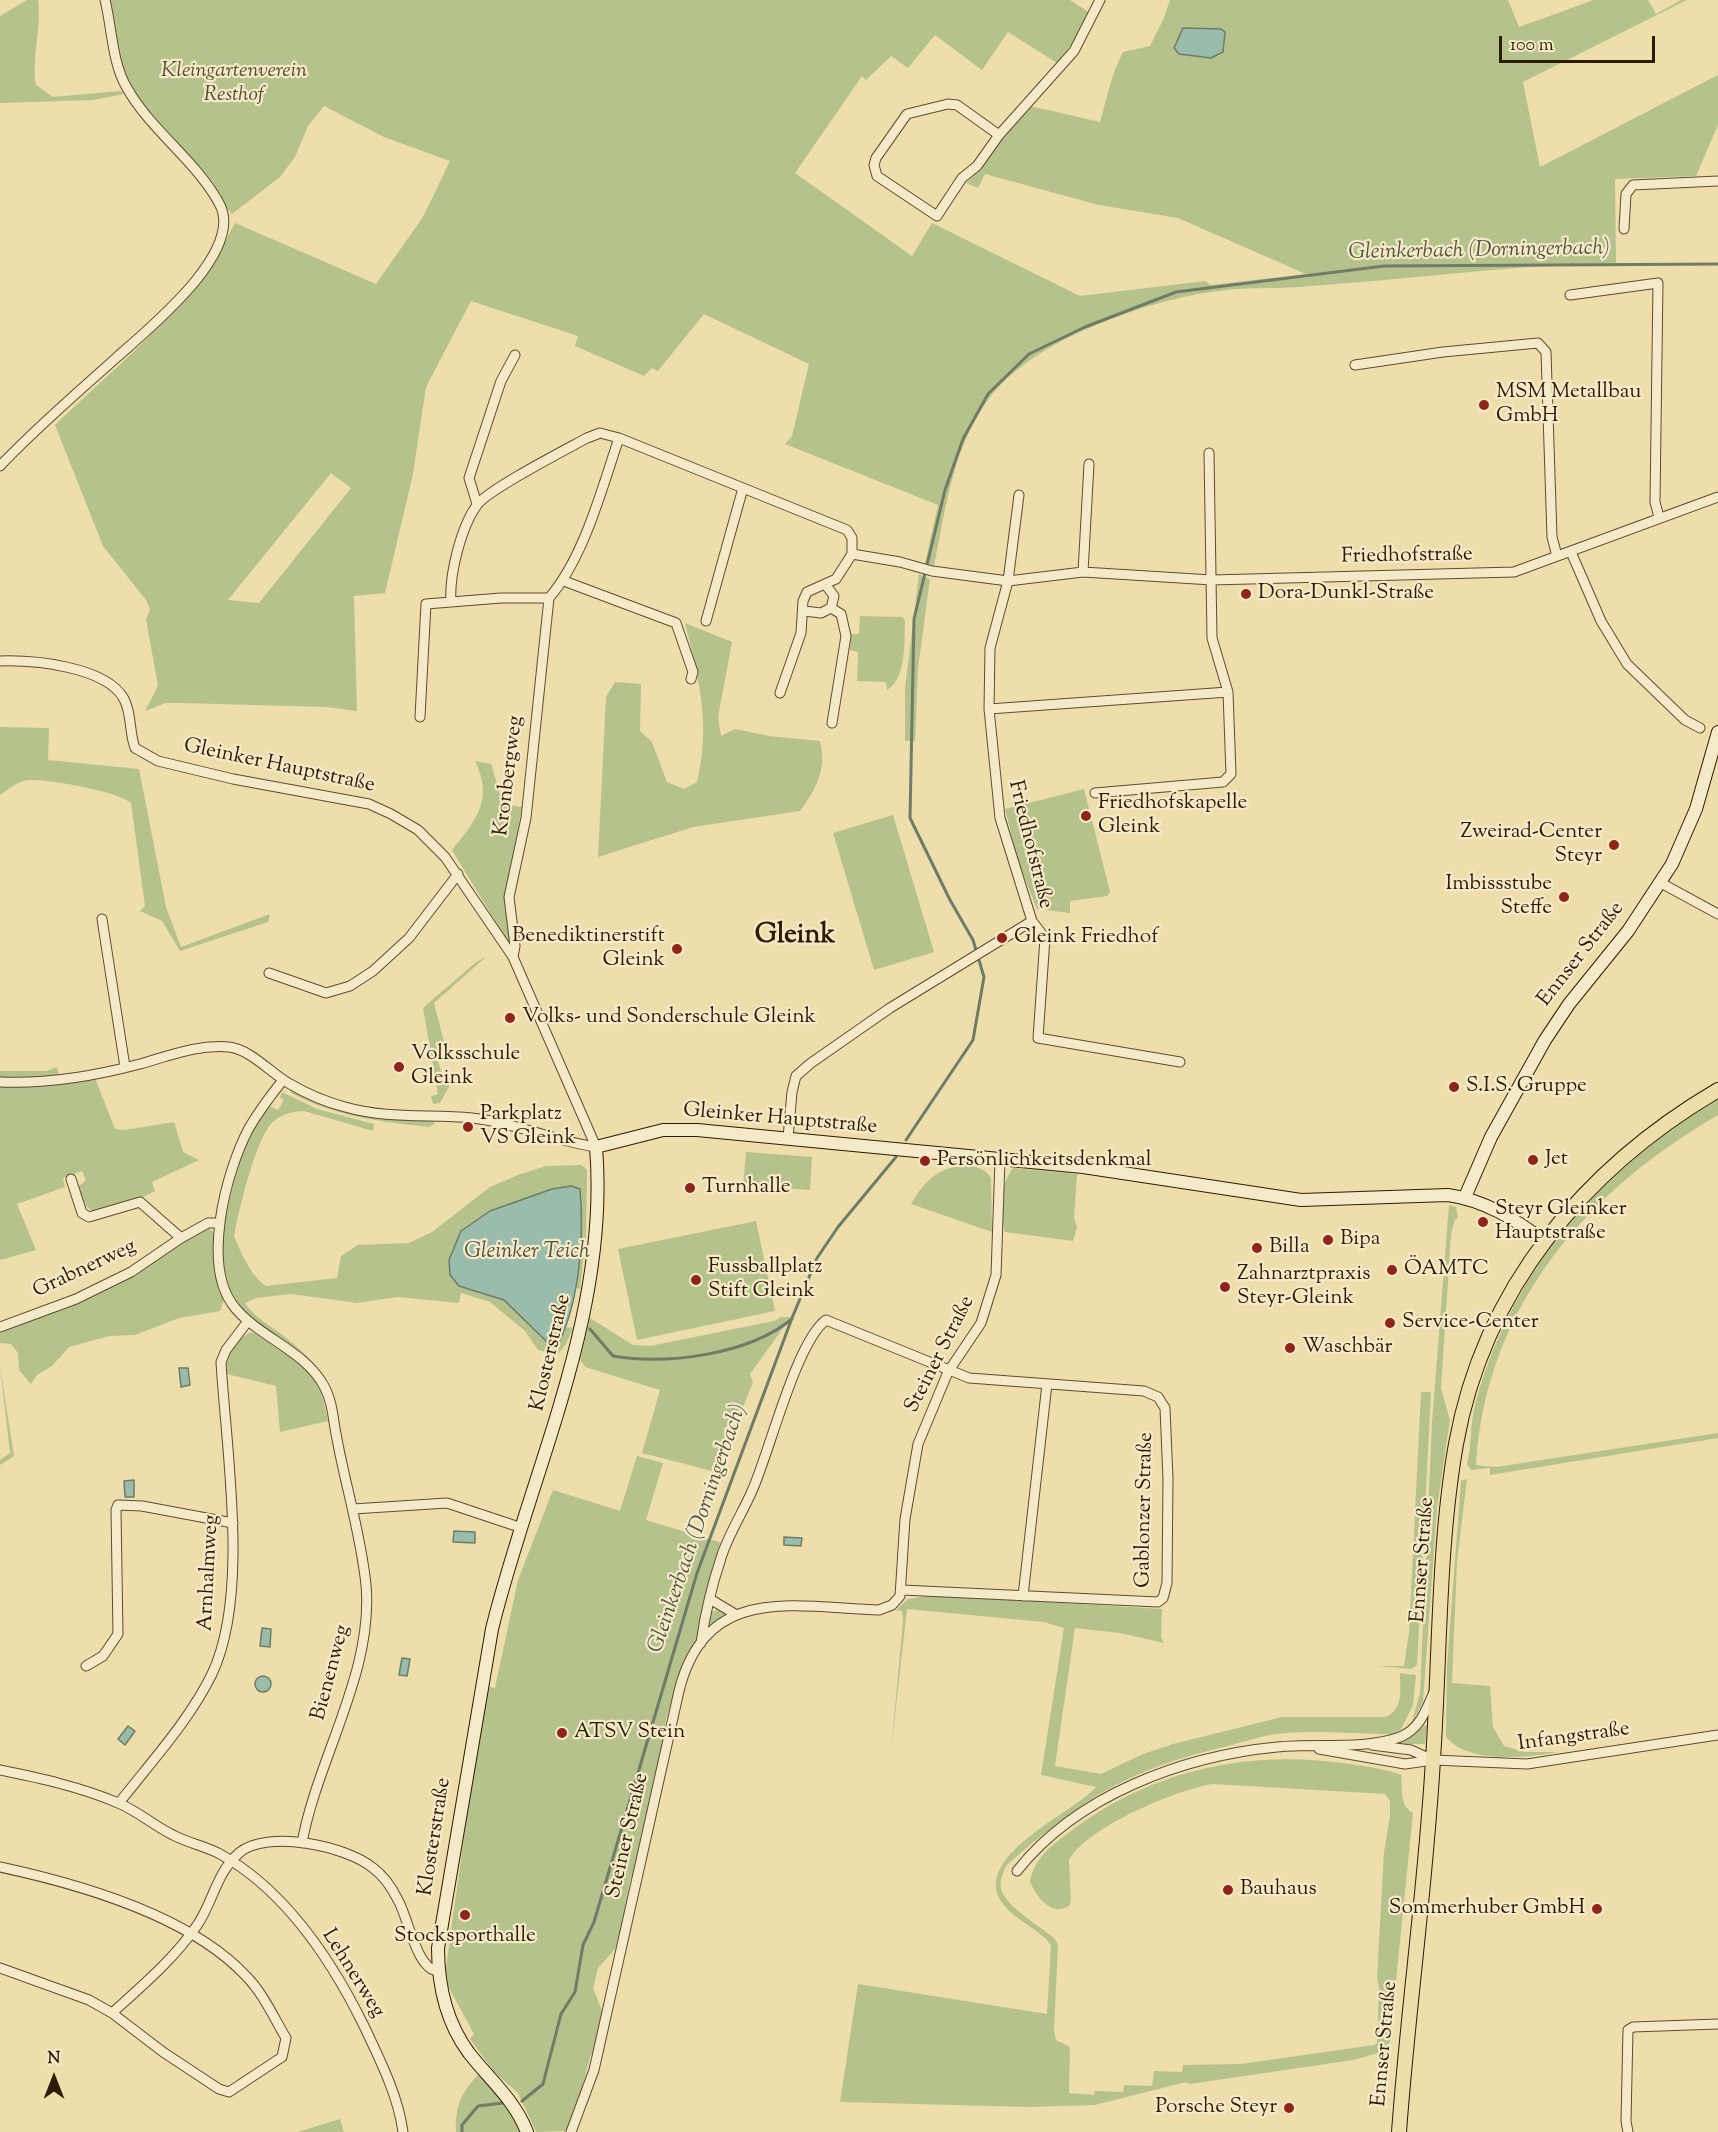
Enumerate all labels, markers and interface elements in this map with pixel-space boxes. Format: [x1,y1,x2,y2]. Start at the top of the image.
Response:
scale bar [1502,24,1658,62]
text: 100 m [1510,33,1554,59]
park label: Kleingartenverein Resthof [161,59,307,109]
water label: Gleinkerbach (Dorningerbach) [1348,237,1610,267]
place label: MSM Metallbau GmbH [1496,380,1641,430]
marker: MSM Metallbau GmbH [1477,398,1491,412]
street label: Friedhofstraße [1341,543,1473,571]
place label: Dora-Dunkl-Straße [1258,581,1434,607]
marker: Dora-Dunkl-Straße [1239,587,1253,601]
street label: Kronbergweg [490,714,530,838]
street label: Gleinker Hauptstraße [181,734,377,800]
street label: Friedhofstraße [1001,778,1057,912]
place label: Friedhofskapelle Gleink [1098,791,1247,841]
marker: Friedhofskapelle Gleink [1079,809,1093,823]
place label: Zweirad-Center Steyr [1461,820,1602,870]
marker: Zweirad-Center Steyr [1607,838,1621,852]
place label: Imbissstube Steffe [1445,872,1552,922]
marker: Imbissstube Steffe [1557,890,1571,904]
street label: Ennser Straße [1533,898,1631,1012]
district label: Gleink [755,921,835,953]
place label: Benediktinerstift Gleink [512,924,665,974]
place label: Gleink Friedhof [1014,925,1158,951]
marker: Gleink Friedhof [995,931,1009,945]
marker: Benediktinerstift Gleink [670,942,684,956]
place label: Volks- und Sonderschule Gleink [522,1005,816,1031]
marker: Volks- und Sonderschule Gleink [503,1011,517,1025]
place label: Volksschule Gleink [411,1042,520,1092]
marker: Volksschule Gleink [392,1060,406,1074]
place label: S.I.S. Gruppe [1466,1074,1587,1100]
marker: S.I.S. Gruppe [1447,1080,1461,1094]
street label: Gleinker Hauptstraße [682,1099,878,1141]
place label: Parkplatz VS Gleink [480,1102,576,1152]
marker: Parkplatz VS Gleink [461,1120,475,1134]
place label: Jet [1545,1147,1568,1173]
place label: Persönlichkeitsdenkmal [937,1148,1152,1174]
marker: Jet [1526,1153,1540,1167]
marker: Persönlichkeitsdenkmal [918,1154,932,1168]
place label: Turnhalle [702,1175,791,1201]
marker: Turnhalle [683,1181,697,1195]
place label: Steyr Gleinker Hauptstraße [1495,1197,1627,1247]
marker: Steyr Gleinker Hauptstraße [1476,1215,1490,1229]
place label: Bipa [1340,1227,1380,1253]
marker: Bipa [1321,1233,1335,1247]
street label: Grabnerweg [29,1235,141,1305]
place label: Billa [1269,1235,1310,1261]
water label: Gleinker Teich [464,1240,590,1266]
marker: Billa [1250,1241,1264,1255]
place label: Fussballplatz Stift Gleink [708,1255,822,1305]
place label: ÖAMTC [1404,1257,1489,1283]
place label: Zahnarztpraxis Steyr-Gleink [1237,1262,1371,1312]
marker: ÖAMTC [1385,1263,1399,1277]
marker: Fussballplatz Stift Gleink [689,1273,703,1287]
marker: Zahnarztpraxis Steyr-Gleink [1218,1280,1232,1294]
street label: Klosterstraße [526,1292,578,1414]
street label: Steiner Straße [901,1292,981,1418]
place label: Service-Center [1402,1310,1539,1336]
marker: Service-Center [1383,1316,1397,1330]
place label: Waschbär [1302,1335,1392,1361]
marker: Waschbär [1283,1341,1297,1355]
water label: Gleinkerbach (Dorningerbach) [644,1401,754,1657]
street label: Gablonzer Straße [1132,1432,1160,1588]
street label: Ennser Straße [1407,1496,1441,1624]
street label: Arnhalmweg [194,1514,226,1632]
street label: Bienenweg [307,1623,357,1723]
street label: Infangstraße [1517,1718,1631,1758]
place label: ATSV Stein [574,1720,685,1746]
marker: ATSV Stein [555,1726,569,1740]
street label: Steiner Straße [602,1771,656,1901]
street label: Klosterstraße [414,1776,458,1898]
place label: Bauhaus [1240,1877,1317,1903]
marker: Bauhaus [1221,1883,1235,1897]
place label: Sommerhuber GmbH [1389,1896,1585,1922]
marker: Sommerhuber GmbH [1590,1902,1604,1916]
marker: Stocksporthalle [458,1908,472,1922]
place label: Stocksporthalle [394,1924,536,1950]
street label: Lehnerweg [315,1925,389,2023]
street label: Ennser Straße [1368,1980,1404,2108]
north arrow [24,2048,84,2108]
text: N [48,2048,60,2071]
place label: Porsche Steyr [1155,2095,1277,2121]
marker: Porsche Steyr [1282,2101,1296,2115]

